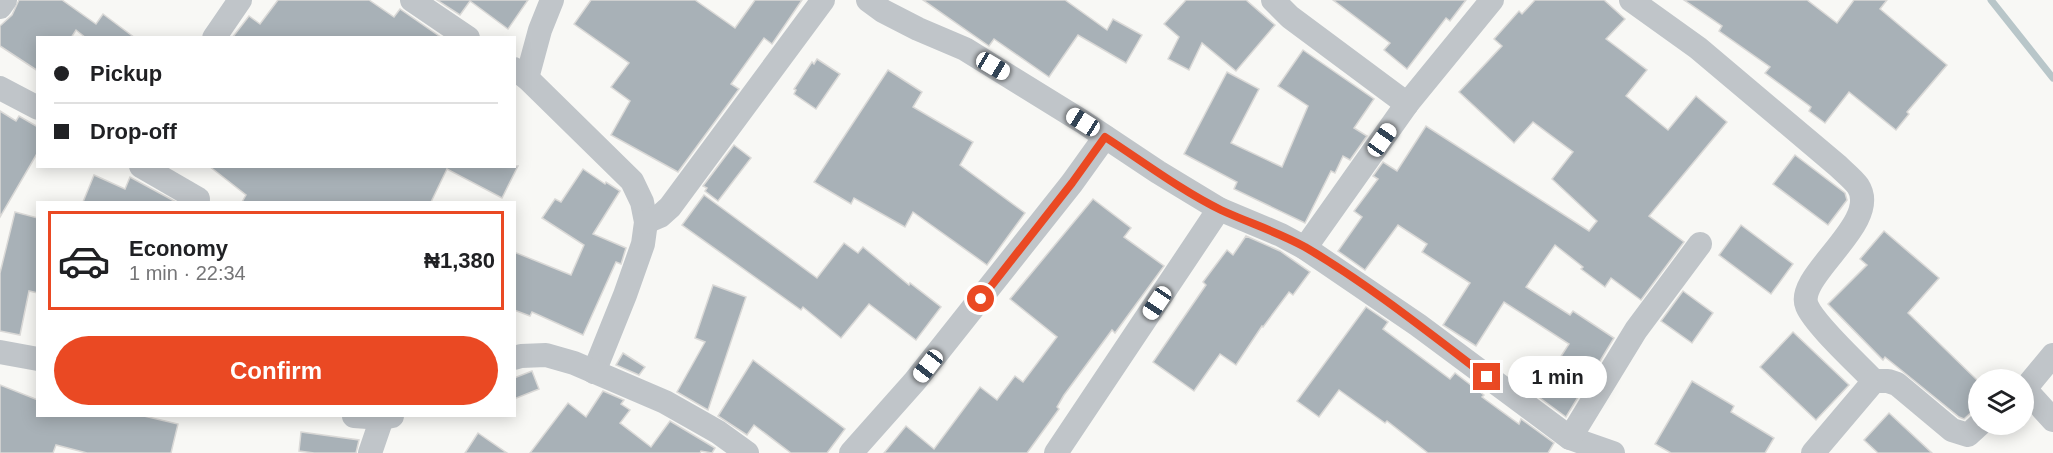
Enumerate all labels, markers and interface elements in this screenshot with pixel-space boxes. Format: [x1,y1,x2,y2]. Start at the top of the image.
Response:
car [973,49,1013,83]
text: Pickup [90,61,162,86]
car [1063,105,1103,139]
text: Drop-off [90,119,177,144]
car [1364,120,1400,160]
icon: car [57,234,111,288]
text: Economy [129,236,228,261]
text: ₦1,380 [424,248,495,273]
text: 1 min · 22:34 [129,262,246,284]
car [1139,283,1175,323]
route start [967,285,994,312]
button: Confirm [54,336,498,405]
car [910,346,946,386]
callout: 1 min [1508,356,1607,398]
route end [1473,363,1500,390]
text: 1 min [1531,366,1584,388]
map controls [1968,369,2034,435]
button: layers [1968,369,2034,435]

